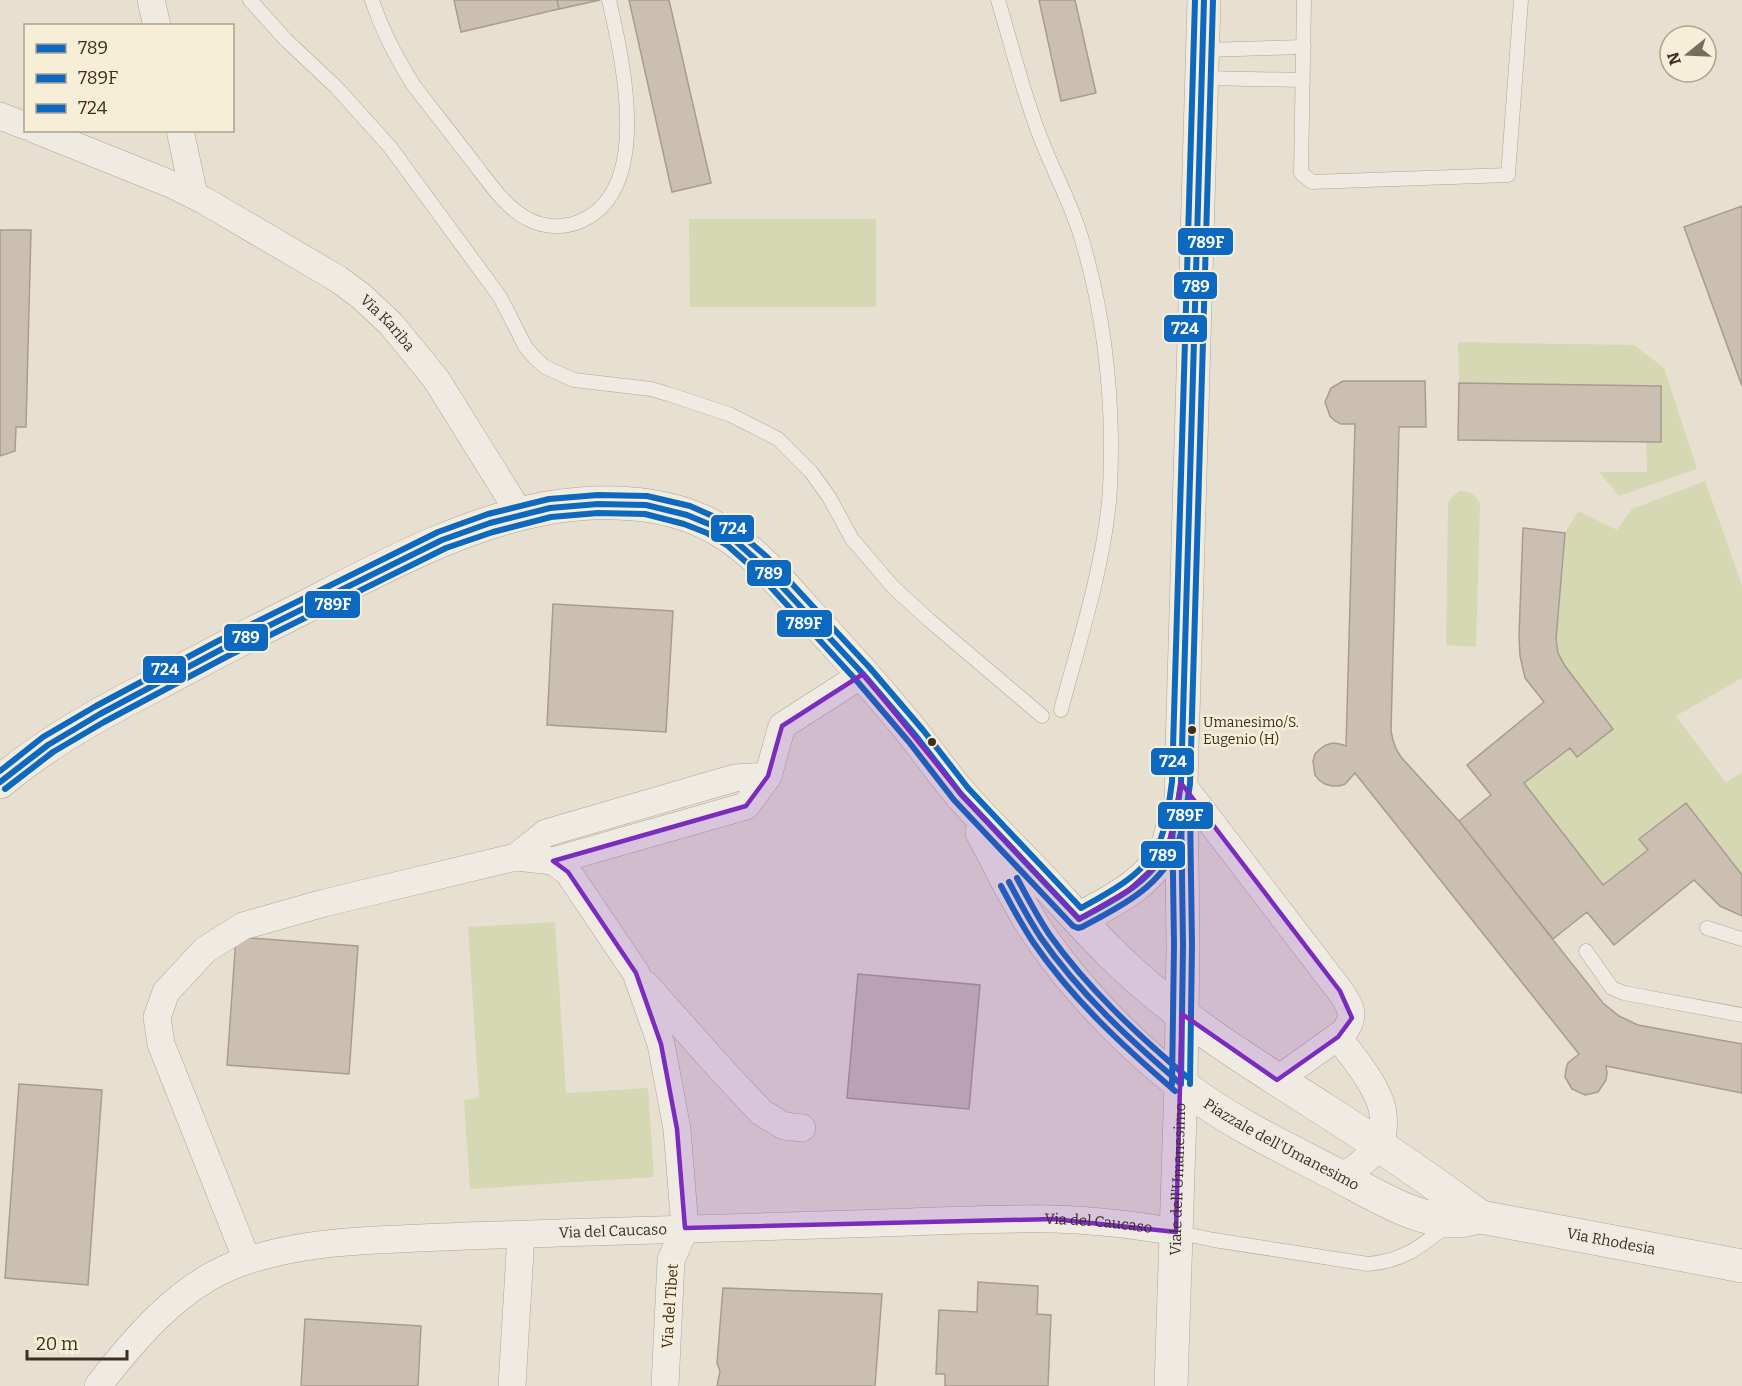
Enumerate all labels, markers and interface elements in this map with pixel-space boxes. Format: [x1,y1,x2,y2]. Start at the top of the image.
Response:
legend [24,24,234,132]
north arrow [1658,24,1718,84]
text: 789 [78,37,108,59]
text: N [1663,50,1685,67]
text: 789F [78,67,118,89]
text: 724 [78,97,108,119]
line badge: 789F [1177,227,1234,256]
text: 789F [1188,233,1224,252]
line badge: 789 [1173,271,1218,300]
text: 789 [1182,277,1210,296]
street label: Via Kariba [356,291,418,355]
line badge: 724 [1163,314,1208,343]
text: 724 [1171,319,1199,338]
line badge: 724 [710,514,755,543]
text: 724 [719,519,747,538]
line badge: 789 [746,559,792,587]
text: 789 [755,564,783,583]
line badge: 789F [304,590,361,619]
text: 789F [315,595,351,614]
line badge: 789F [776,609,833,638]
text: 789F [786,614,822,633]
line badge: 789 [223,623,269,652]
text: 789 [232,628,260,647]
line badge: 724 [142,655,187,684]
text: 724 [151,660,179,679]
place label: Umanesimo/S. Eugenio (H) [1203,714,1299,748]
marker: Umanesimo/S. Eugenio (H) [1186,724,1198,736]
unlabelled marker [926,736,938,748]
line badge: 724 [1150,747,1195,776]
text: 724 [1159,752,1187,771]
line badge: 789F [1157,801,1214,830]
text: 789F [1167,806,1203,825]
line badge: 789 [1140,840,1186,869]
text: 789 [1149,846,1177,865]
street label: Piazzale dell'Umanesimo [1200,1095,1362,1194]
street label: Viale dell'Umanesimo [1166,1102,1189,1256]
street label: Via del Caucaso [1045,1210,1154,1237]
street label: Via del Caucaso [559,1220,667,1242]
street label: Via Rhodesia [1565,1224,1657,1259]
street label: Via del Tibet [658,1262,682,1349]
scale bar [27,1323,128,1361]
text: 20 m [36,1333,78,1355]

